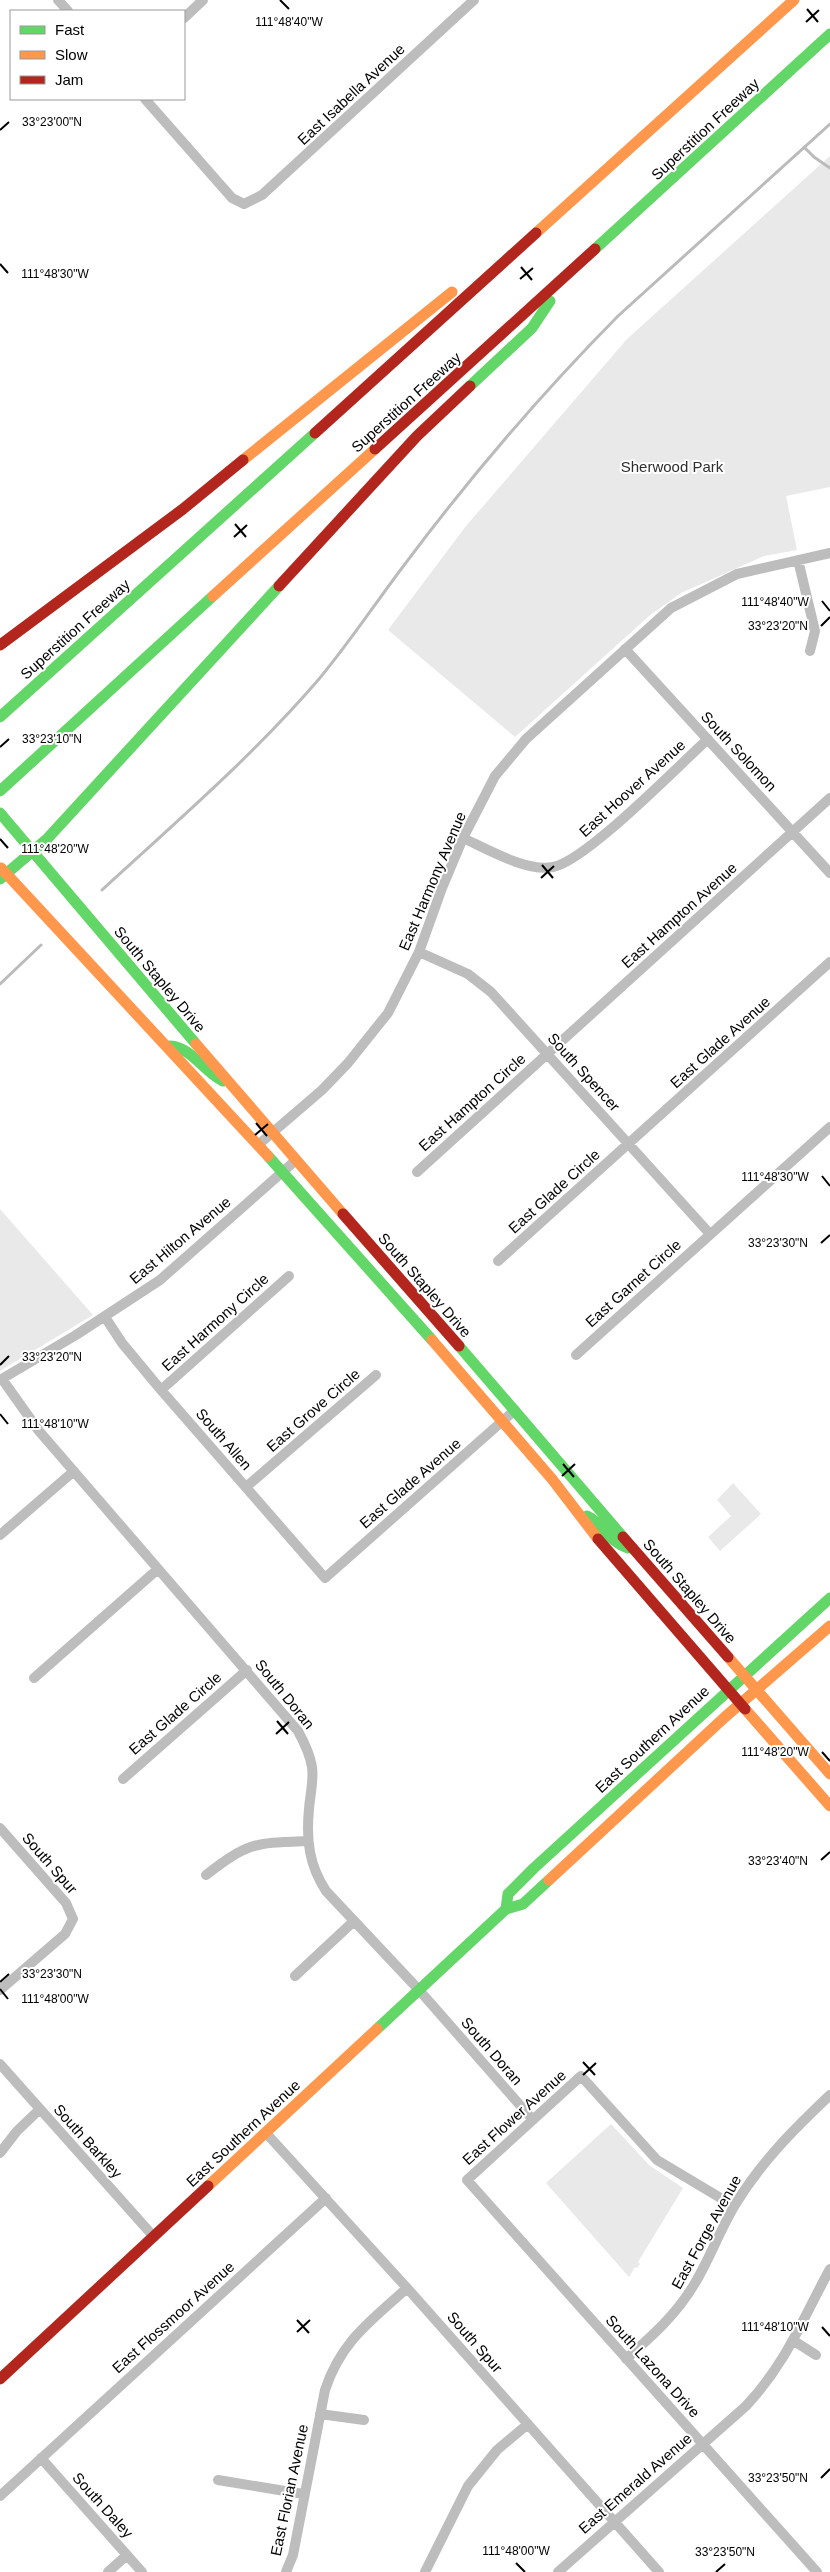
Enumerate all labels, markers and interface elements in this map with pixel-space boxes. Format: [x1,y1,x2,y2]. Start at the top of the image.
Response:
legend [10,10,185,100]
text: 111°48'40"W [255,15,323,29]
text: Fast [55,21,85,38]
street label: East Isabella Avenue [294,40,408,148]
text: Slow [55,46,88,63]
text: Jam [55,71,83,88]
street label: Superstition Freeway [648,74,763,183]
text: 33°23'00"N [22,115,82,129]
text: 111°48'30"W [21,267,89,281]
street label: Superstition Freeway [348,348,464,455]
park label: Sherwood Park [621,458,724,475]
street label: Superstition Freeway [17,575,133,682]
text: 111°48'40"W [741,595,809,609]
text: 33°23'20"N [748,619,808,633]
street label: South Solomon [698,708,780,794]
text: 33°23'10"N [22,732,82,746]
street label: East Hoover Avenue [576,736,688,840]
street label: East Harmony Avenue [395,809,469,953]
text: 111°48'20"W [21,842,89,856]
street label: East Hampton Avenue [618,859,740,971]
street label: South Stapley Drive [111,923,209,1035]
street label: East Glade Avenue [667,993,773,1091]
street label: South Spencer [544,1029,624,1115]
street label: East Hampton Circle [415,1050,529,1154]
street label: East Glade Circle [505,1146,603,1236]
text: 111°48'30"W [741,1170,809,1184]
street label: East Hilton Avenue [126,1193,234,1287]
street label: South Stapley Drive [375,1229,475,1341]
street label: East Garnet Circle [582,1236,684,1330]
text: 33°23'30"N [748,1236,808,1250]
street label: East Harmony Circle [158,1270,272,1374]
text: 33°23'20"N [22,1350,82,1364]
street label: East Grove Circle [263,1365,363,1455]
street label: South Allen [193,1405,255,1473]
text: 111°48'10"W [21,1417,89,1431]
street label: East Glade Avenue [356,1435,464,1531]
street label: South Stapley Drive [640,1535,740,1647]
street label: South Doran [252,1656,318,1732]
street label: East Glade Circle [125,1668,225,1758]
street label: East Southern Avenue [592,1682,712,1796]
text: 111°48'20"W [741,1745,809,1759]
street label: South Spur [19,1829,81,1897]
text: 33°23'40"N [748,1854,808,1868]
text: 33°23'30"N [22,1967,82,1981]
text: 111°48'00"W [21,1992,89,2006]
street label: South Doran [458,2014,526,2088]
street label: East Flower Avenue [459,2066,569,2168]
street label: East Southern Avenue [183,2076,303,2190]
street label: South Barkley [50,2101,126,2182]
street label: East Forge Avenue [668,2172,744,2292]
street label: East Flossmoor Avenue [109,2258,237,2376]
street label: South Spur [444,2308,506,2376]
street label: South Lazona Drive [603,2311,703,2421]
text: 111°48'10"W [741,2320,809,2334]
street label: East Florian Avenue [267,2423,311,2557]
street label: East Emerald Avenue [575,2429,695,2537]
street label: South Daley [69,2469,137,2541]
text: 33°23'50"N [748,2471,808,2485]
text: 111°48'00"W [482,2544,550,2558]
text: 33°23'50"N [695,2545,755,2559]

